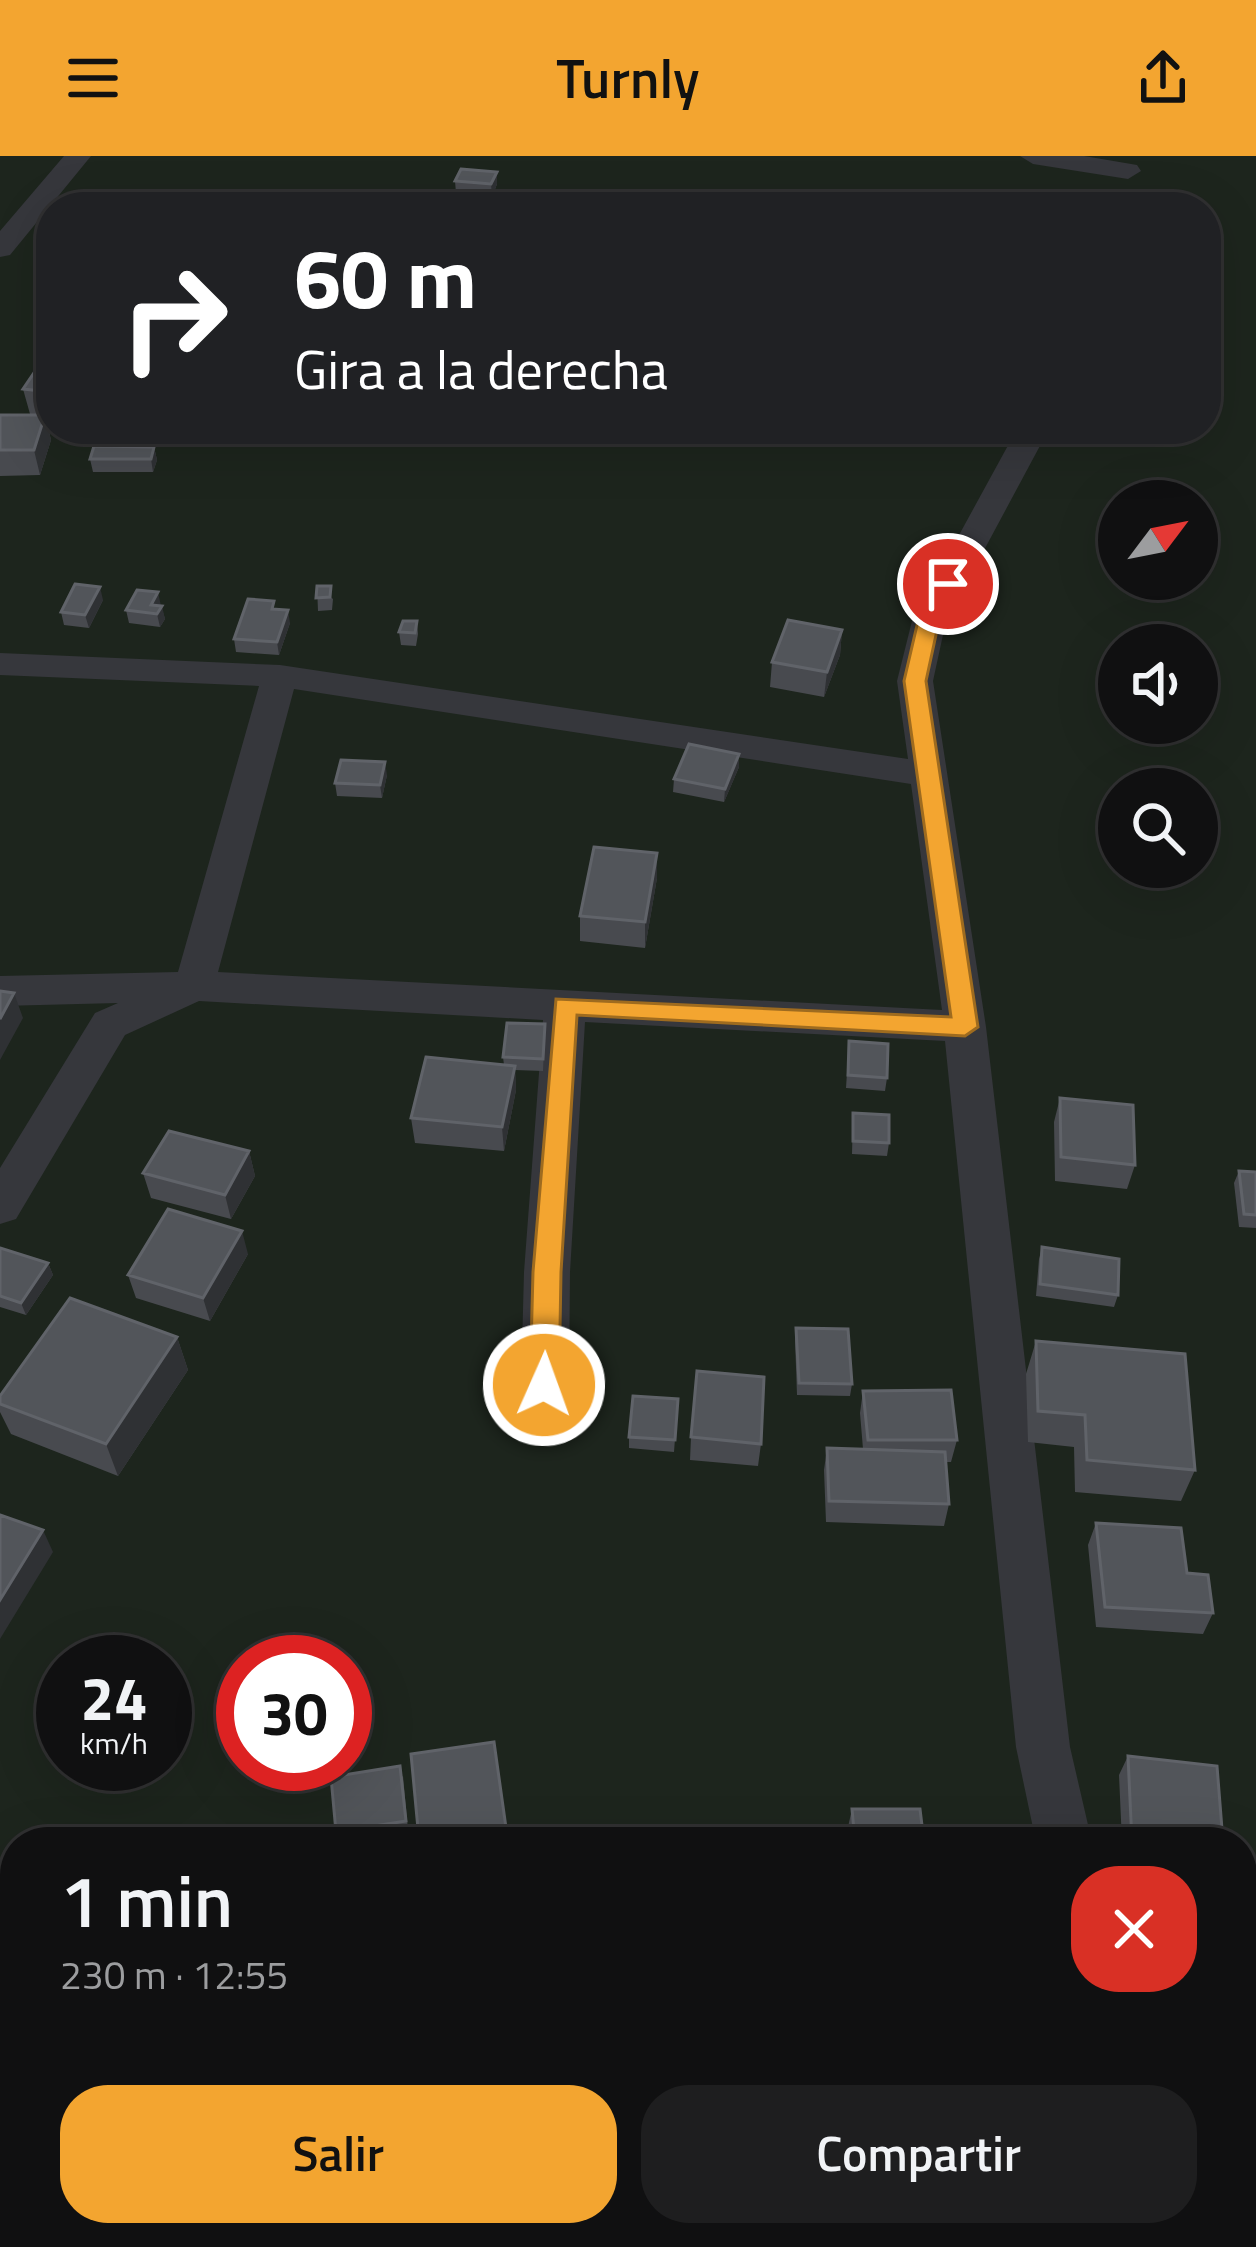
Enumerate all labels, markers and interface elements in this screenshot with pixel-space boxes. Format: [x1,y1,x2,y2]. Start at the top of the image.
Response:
text: Turnly [556,37,700,119]
icon: menu [60,45,126,111]
icon: share [1130,45,1196,111]
text: 60 m [294,213,477,341]
icon: right [96,240,252,396]
text: Gira a la derecha [294,328,668,410]
north arrow [1098,480,1218,600]
map controls [1098,480,1218,888]
pin [897,533,999,635]
icon: arrive [915,551,981,617]
button: sound [1098,624,1218,744]
button: search [1098,768,1218,888]
position arrow [481,1322,607,1448]
speed limit sign: 30 [216,1635,372,1791]
text: 24 [80,1652,148,1743]
text: km/h [80,1720,148,1766]
text: 1 min [60,1845,233,1955]
button: close [1071,1866,1197,1992]
text: 230 m · 12:55 [60,1945,288,2004]
button: Salir [60,2085,617,2223]
button: Compartir [641,2085,1197,2223]

